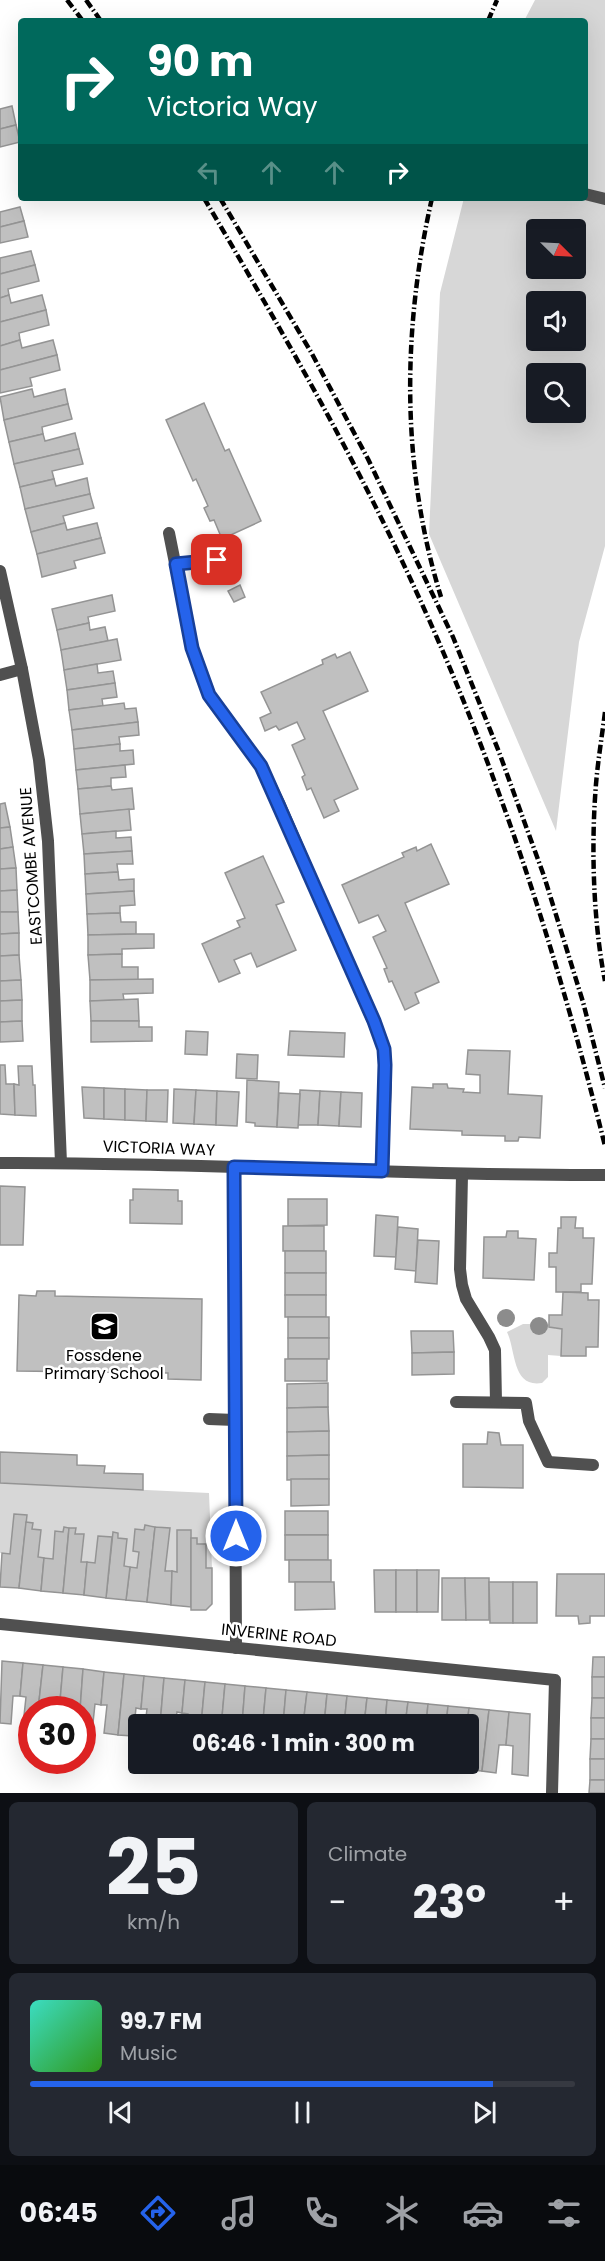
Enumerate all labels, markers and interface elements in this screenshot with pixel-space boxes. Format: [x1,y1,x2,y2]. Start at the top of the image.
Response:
text: 90 m [147,32,254,91]
icon: right [48,42,126,120]
text: Victoria Way [147,88,317,125]
icon: left [192,156,225,189]
icon: ahead [255,156,288,189]
icon: ahead [318,156,351,189]
icon: right [381,156,414,189]
north arrow [526,219,586,279]
map controls [526,219,586,423]
button: sound [526,291,586,351]
button: search [526,363,586,423]
pin [191,534,242,585]
icon: arrive [200,543,233,576]
street label: EASTCOMBE AVENUE [14,786,48,946]
street label: VICTORIA WAY [102,1135,216,1161]
school or university icon: Fossdene Primary School [88,1311,120,1343]
place label: Fossdene Primary School [44,1344,164,1385]
position arrow [204,1504,268,1568]
street label: INVERINE ROAD [220,1617,338,1653]
speed limit sign: 30 [18,1696,96,1774]
text: 06:46 · 1 min · 300 m [192,1728,415,1759]
text: 25 [106,1813,201,1922]
text: Climate [328,1840,407,1868]
text: 23° [412,1871,486,1934]
text: − [328,1879,346,1926]
text: + [552,1879,575,1926]
text: km/h [127,1908,180,1936]
text: 99.7 FM [120,2006,202,2037]
text: Music [120,2039,178,2067]
icon: previous [104,2096,137,2129]
icon: pause [286,2096,319,2129]
icon: next [468,2096,501,2129]
icon: directions [137,2192,179,2234]
icon: music [218,2192,260,2234]
icon: phone [300,2192,342,2234]
icon: climate [381,2192,423,2234]
icon: car [462,2192,504,2234]
icon: filters [543,2192,585,2234]
text: 06:45 [20,2194,98,2231]

